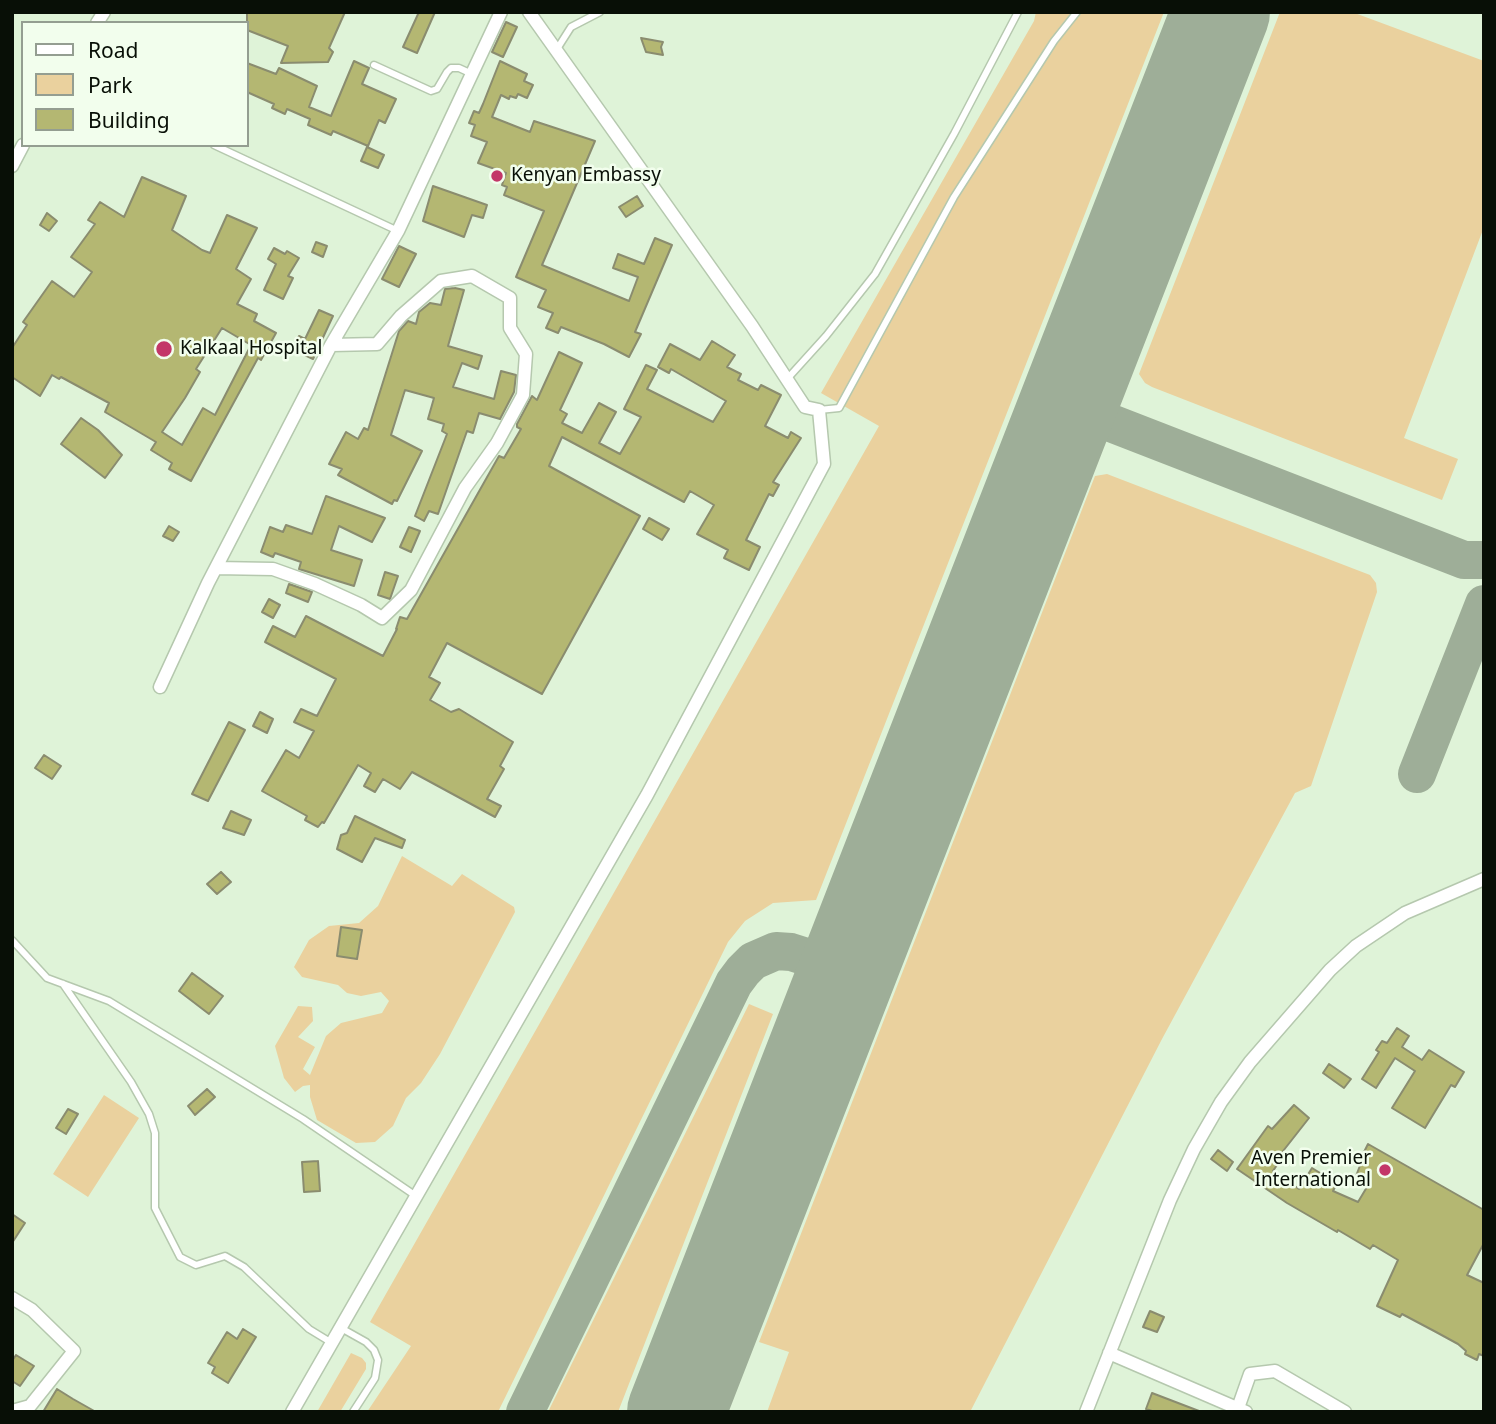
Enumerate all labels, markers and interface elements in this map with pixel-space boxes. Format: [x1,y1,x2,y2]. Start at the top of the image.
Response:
legend [21,21,248,147]
text: Road [88,36,138,64]
text: Park [88,71,132,99]
text: Building [88,106,170,134]
place label: Kenyan Embassy [511,165,661,187]
marker: Kenyan Embassy [489,168,505,184]
place label: Kalkaal Hospital [180,338,322,360]
marker: Kalkaal Hospital [154,339,174,359]
place label: Aven Premier International [1251,1148,1371,1192]
marker: Aven Premier International [1377,1162,1393,1178]

